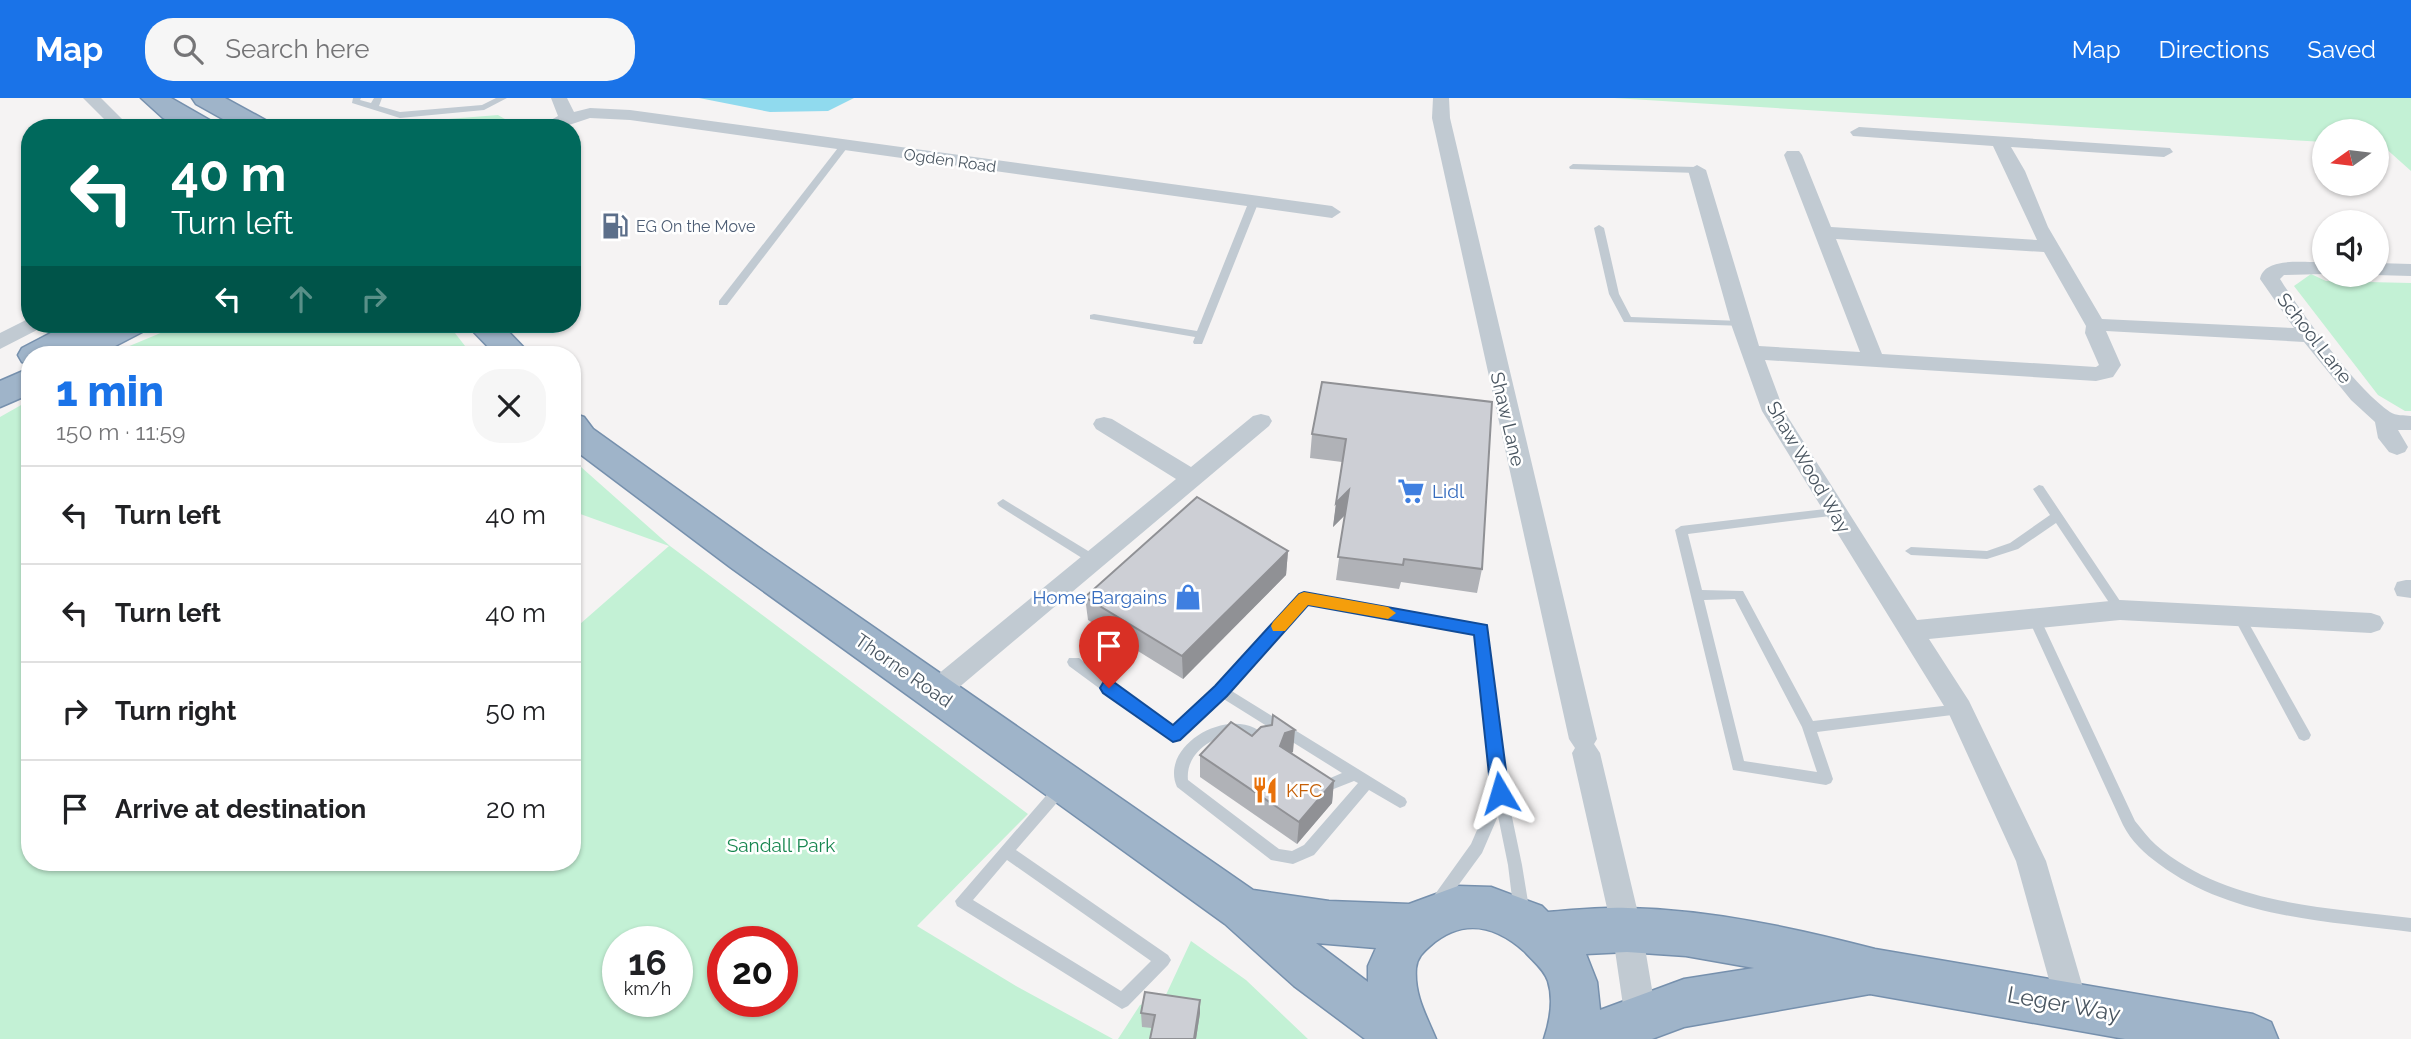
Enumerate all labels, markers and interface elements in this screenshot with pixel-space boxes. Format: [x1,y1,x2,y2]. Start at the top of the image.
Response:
search box [145,18,635,81]
text: Map [35,30,103,69]
icon: search [169,30,207,68]
text: Search here [225,34,370,64]
text: Map [2072,35,2121,64]
text: Directions [2159,35,2269,64]
text: Saved [2307,35,2376,64]
north arrow [2312,119,2389,196]
map controls [2312,119,2389,287]
text: 40 m [171,145,286,202]
street label: Ogden Road [903,145,997,176]
icon: left [56,147,147,238]
text: Turn left [171,204,293,241]
button: sound [2312,210,2389,287]
fuel station icon: EG On the Move [600,211,630,241]
place label: EG On the Move [636,217,755,236]
icon: left [209,280,247,318]
icon: ahead [282,280,320,318]
icon: right [355,280,393,318]
street label: School Lane [2273,288,2357,388]
text: 1 min [56,367,164,416]
button: close [472,369,546,443]
street label: Shaw Lane [1486,370,1530,468]
street label: Shaw Wood Way [1762,397,1856,537]
text: 150 m · 11:59 [56,418,186,445]
supermarket icon: Lidl [1396,476,1426,506]
place label: Lidl [1432,480,1465,502]
icon: left [56,496,94,534]
text: Turn left [115,500,221,530]
text: 40 m [485,500,546,530]
shop icon: Home Bargains [1173,582,1203,612]
place label: Home Bargains [1032,586,1167,608]
icon: left [56,594,94,632]
text: Turn left [115,598,221,628]
text: 40 m [485,598,546,628]
pin [1079,616,1139,688]
icon: arrive [1090,627,1128,665]
street label: Thorne Road [851,628,957,712]
icon: right [56,692,94,730]
text: Turn right [115,696,236,726]
text: 50 m [485,696,546,726]
position arrow [1463,756,1537,830]
restaurant icon: KFC [1250,775,1280,805]
place label: KFC [1286,779,1322,801]
icon: arrive [56,790,94,828]
text: Arrive at destination [115,794,366,824]
text: 20 m [486,794,546,824]
park label: Sandall Park [727,834,835,856]
speed limit sign: 20 [707,926,798,1017]
text: 16 [628,942,667,983]
text: km/h [624,978,671,999]
street label: Leger Way [2005,980,2123,1027]

